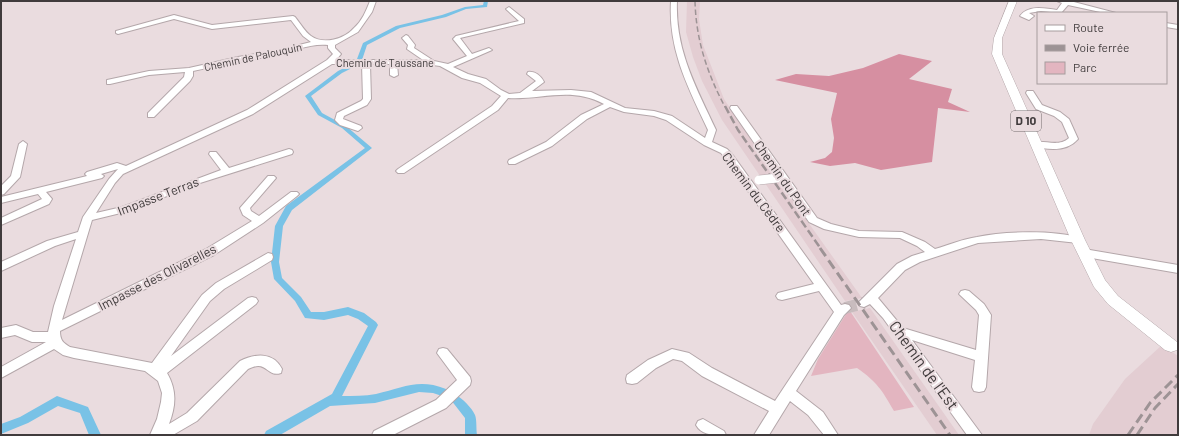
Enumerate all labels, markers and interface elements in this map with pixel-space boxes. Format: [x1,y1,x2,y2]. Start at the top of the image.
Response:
legend [1037,12,1167,84]
text: Route [1073,20,1104,34]
street label: Chemin de Palouquin [203,40,303,73]
text: Voie ferrée [1073,40,1129,54]
street label: Chemin de Taussane [336,56,434,69]
text: Parc [1073,60,1097,74]
road number: D 10 [1011,111,1041,131]
street label: Chemin du Pont [751,137,815,219]
street label: Chemin du Cèdre [719,149,789,235]
street label: Impasse Terras [115,173,201,219]
street label: Impasse des Olivarelles [95,240,219,314]
street label: Chemin de l'Est [886,317,963,413]

